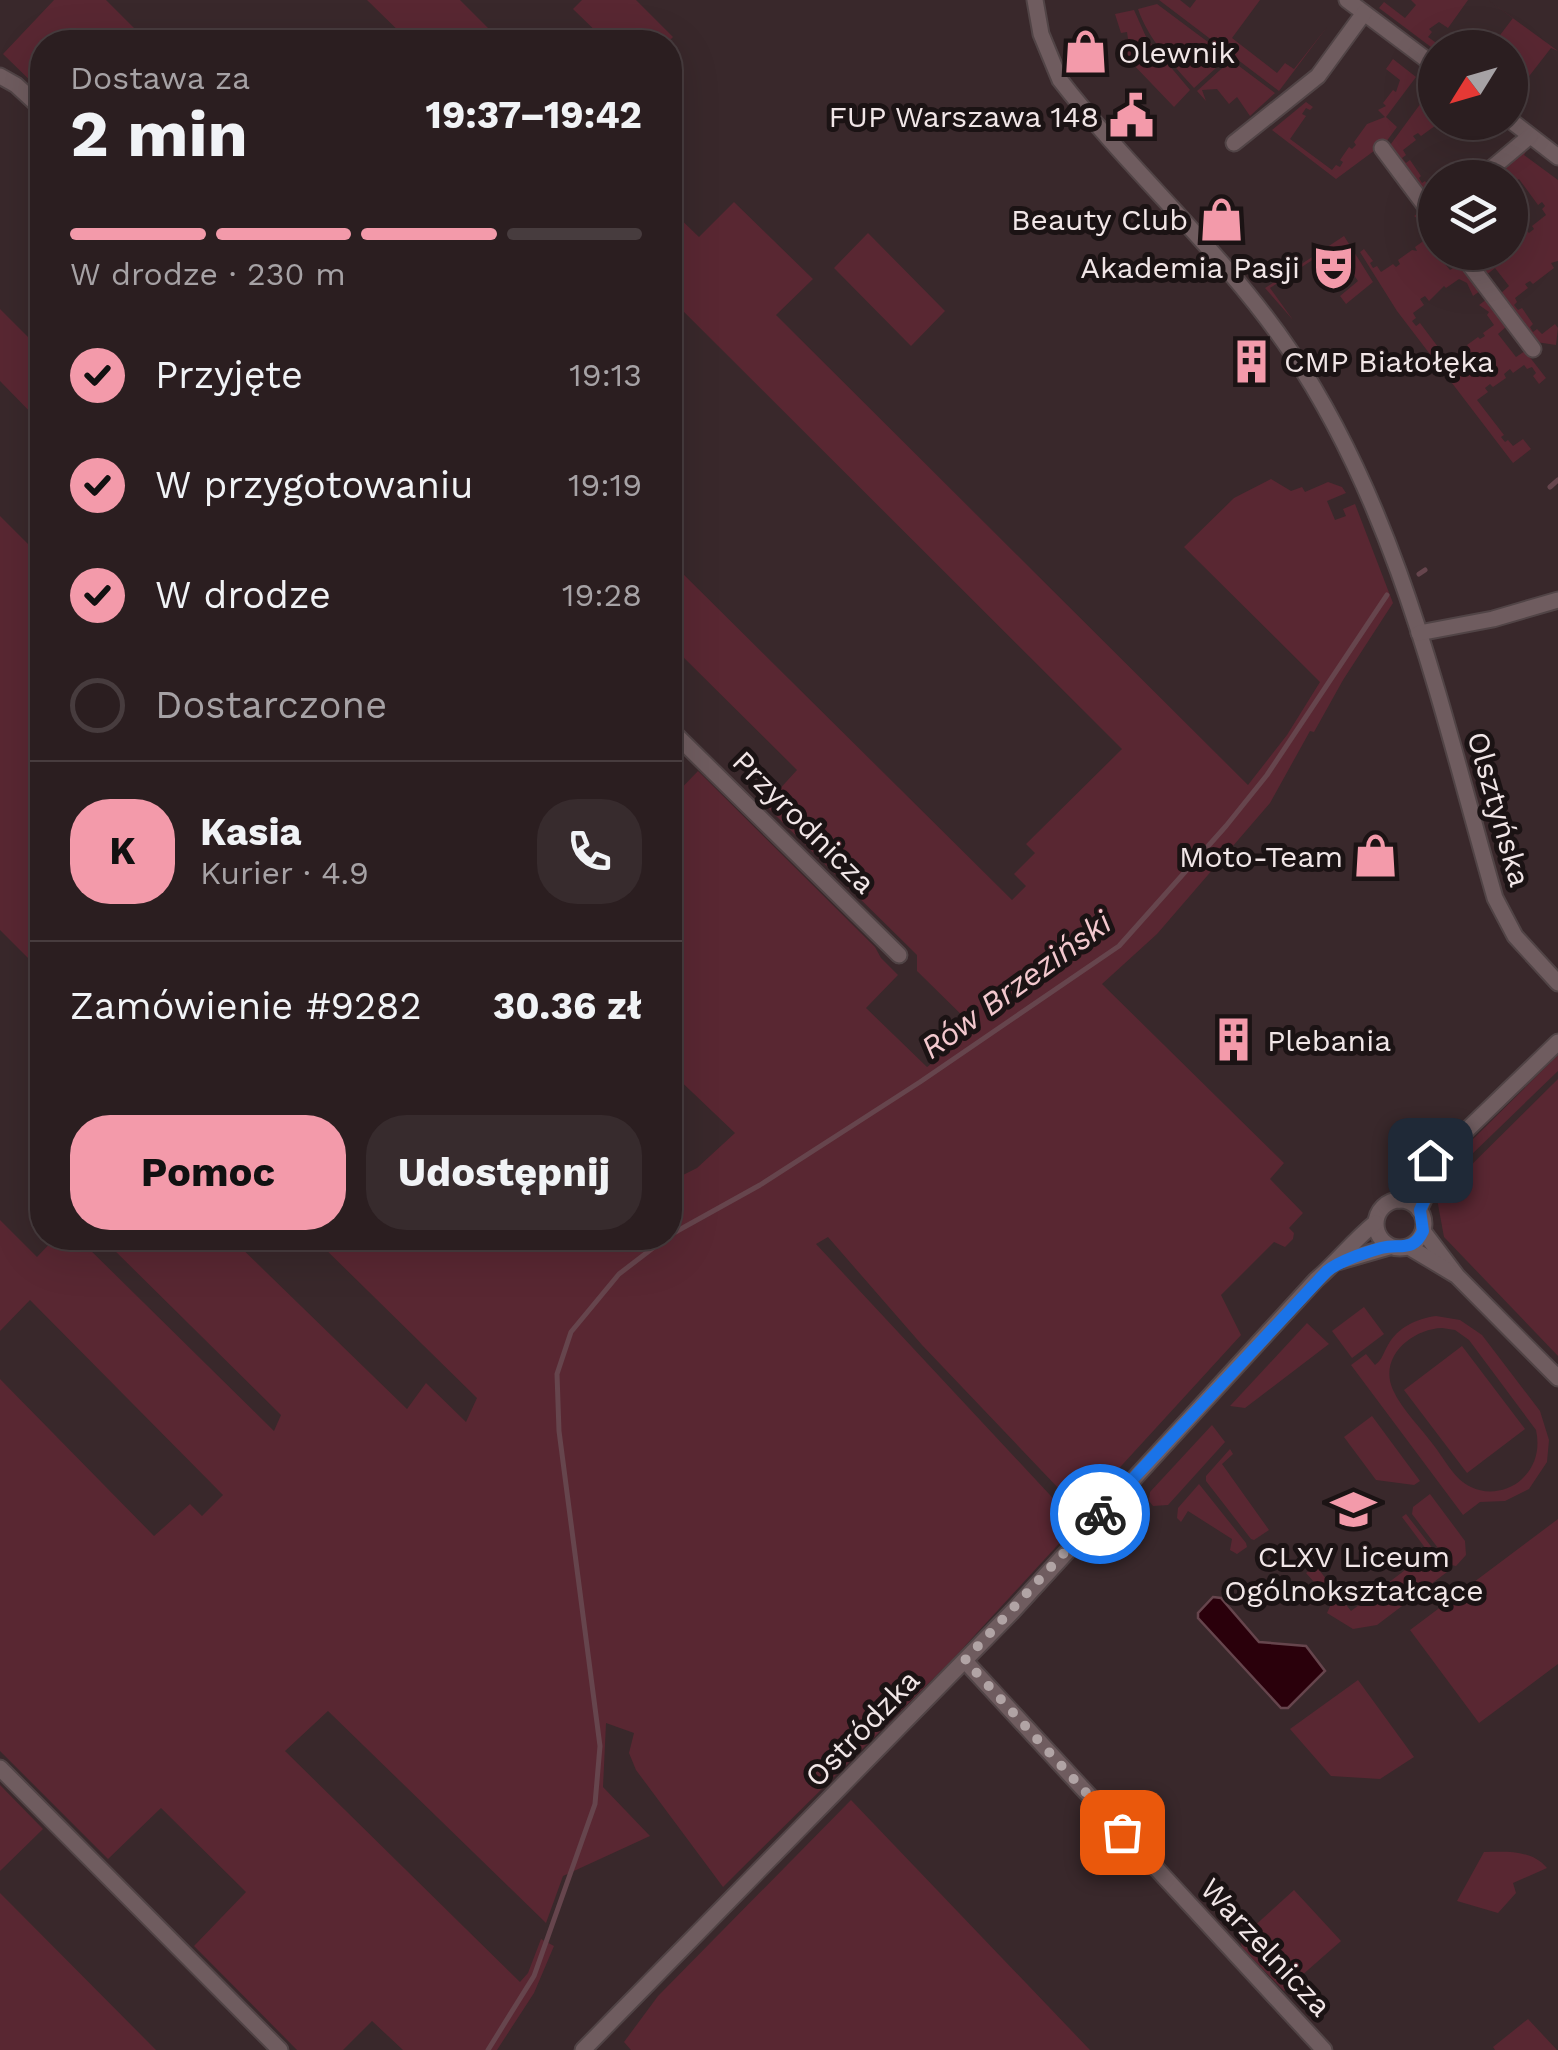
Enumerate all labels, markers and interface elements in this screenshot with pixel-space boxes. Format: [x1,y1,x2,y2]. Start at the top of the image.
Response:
shop icon: Olewnik [1061,28,1109,76]
north arrow [1418,30,1528,140]
map controls [1418,30,1528,270]
place label: Olewnik [1118,35,1235,70]
text: Dostawa za [70,59,250,97]
public building icon: FUP Warszawa 148 [1108,92,1156,140]
text: 19:37–19:42 [426,93,642,137]
text: 2 min [70,96,248,172]
place label: FUP Warszawa 148 [828,99,1099,134]
button: layers [1418,160,1528,270]
shop icon: Beauty Club [1197,195,1245,243]
place label: Beauty Club [1011,202,1188,237]
theatre icon: Akademia Pasji [1309,243,1357,291]
place label: Akademia Pasji [1080,250,1300,285]
text: W drodze · 230 m [70,255,346,293]
building icon: CMP Białołęka [1227,337,1275,385]
place label: CMP Białołęka [1284,344,1494,379]
icon: check [70,348,125,403]
text: Przyjęte [155,353,303,397]
text: 19:13 [569,356,642,394]
icon: check [70,458,125,513]
text: W przygotowaniu [155,463,474,507]
text: 19:19 [568,466,642,504]
icon: check [70,568,125,623]
text: W drodze [155,573,331,617]
text: 19:28 [562,576,642,614]
text: Dostarczone [155,683,387,727]
street label: Olsztyńska [1460,727,1538,891]
street label: Przyrodnicza [726,744,882,900]
button: phone [537,799,642,904]
text: Kasia [200,810,301,854]
text: K [109,829,136,873]
shop icon: Moto-Team [1352,832,1400,880]
place label: Moto-Team [1179,839,1343,874]
text: Kurier · 4.9 [200,854,369,892]
water label: Rów Brzeziński [913,903,1119,1067]
text: Zamówienie #9282 [70,984,422,1028]
text: 30.36 zł [493,984,642,1028]
building icon: Plebania [1210,1016,1258,1064]
place label: Plebania [1267,1023,1391,1058]
button: Pomoc [70,1115,346,1230]
button: Udostępnij [366,1115,642,1230]
pin [1388,1118,1473,1203]
icon: home [1403,1133,1458,1188]
courier [1050,1464,1150,1564]
school or university icon: CLXV Liceum Ogólnokształcące [1330,1485,1378,1533]
icon: bike [1073,1487,1128,1542]
place label: CLXV Liceum Ogólnokształcące [1224,1539,1484,1608]
street label: Ostródzka [798,1662,926,1794]
pin [1080,1790,1165,1875]
icon: bag [1095,1805,1150,1860]
street label: Warzelnicza [1193,1871,1339,2023]

